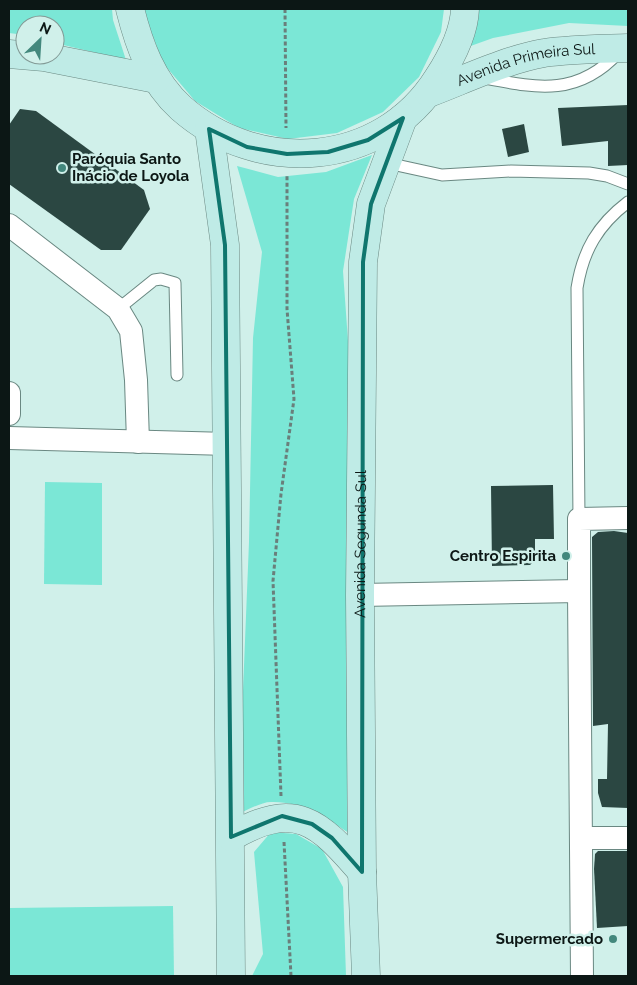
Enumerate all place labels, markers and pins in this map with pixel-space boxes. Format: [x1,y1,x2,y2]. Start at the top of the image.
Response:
place label: Paróquia Santo Inácio de Loyola [72,150,190,185]
marker: Paróquia Santo Inácio de Loyola [56,162,68,174]
place label: Centro Espirita [450,547,556,565]
marker: Centro Espirita [560,550,572,562]
place label: Supermercado [496,930,603,948]
marker: Supermercado [607,933,619,945]

